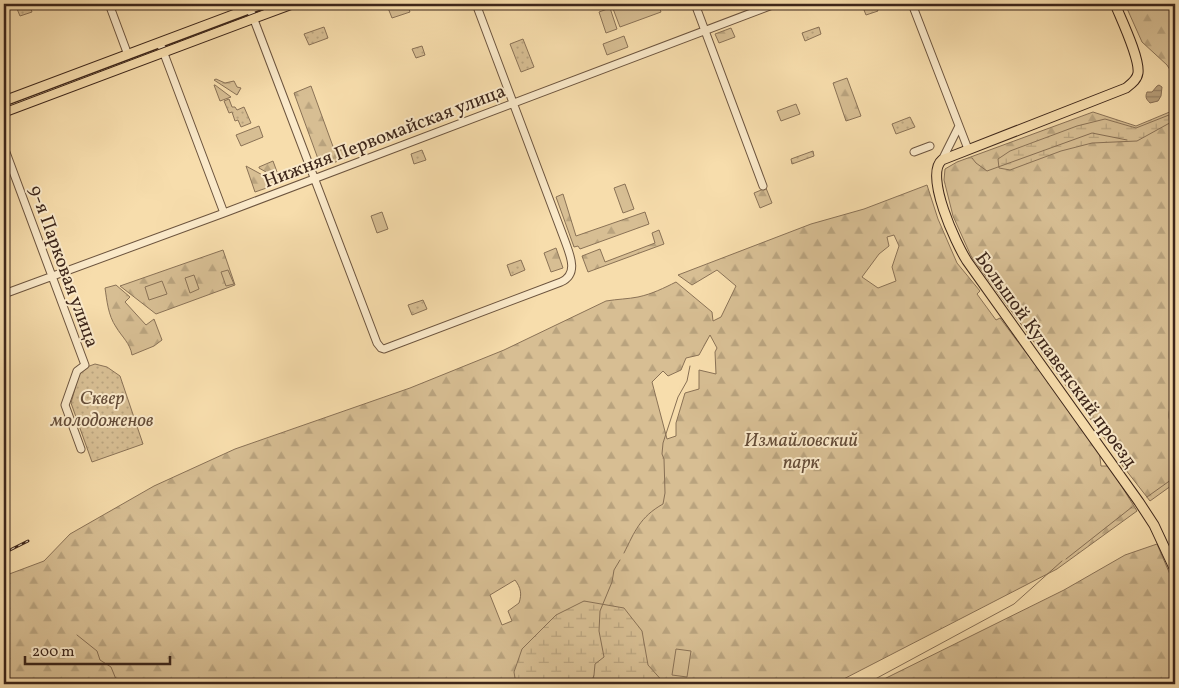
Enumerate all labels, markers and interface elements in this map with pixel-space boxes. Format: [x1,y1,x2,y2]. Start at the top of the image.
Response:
street label: Нижняя Первомайская улица [260,79,510,195]
street label: 9-я Парковая улица [22,182,105,351]
street label: Большой Купавенский проезд [968,247,1143,474]
park label: Сквер молодоженов [49,386,154,434]
park label: Измайловский парк [744,428,858,476]
scale bar [25,633,170,665]
text: 200 m [32,642,75,663]

